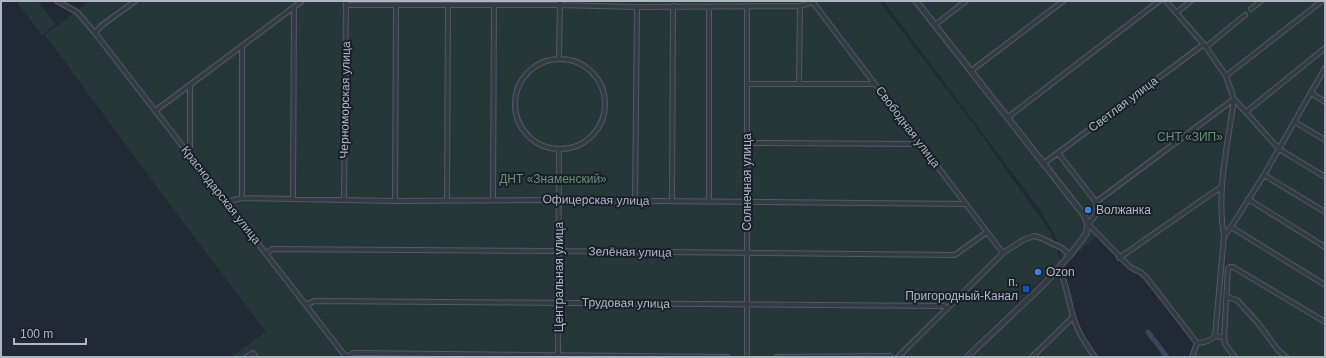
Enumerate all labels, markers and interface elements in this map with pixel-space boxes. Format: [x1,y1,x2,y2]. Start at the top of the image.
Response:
street label: Черноморская улица [337,41,353,159]
street label: Светлая улица [1086,73,1161,135]
street label: Свободная улица [873,84,943,171]
park label: СНТ «ЗИП» [1157,130,1223,144]
street label: Солнечная улица [740,133,754,231]
street label: Краснодарская улица [178,143,264,247]
park label: ДНТ «Знаменский» [499,172,607,186]
street label: Офицерская улица [542,192,650,208]
place label: Волжанка [1096,203,1151,217]
marker: Волжанка [1083,205,1093,215]
street label: Центральная улица [552,221,566,332]
street label: Зелёная улица [588,244,672,260]
place label: Ozon [1046,265,1075,279]
marker: Ozon [1033,267,1043,277]
place label: п. Пригородный-Канал [905,275,1018,303]
marker: п. Пригородный-Канал [1021,284,1031,294]
street label: Трудовая улица [582,295,671,311]
scale bar [14,320,86,346]
text: 100 m [20,327,53,341]

